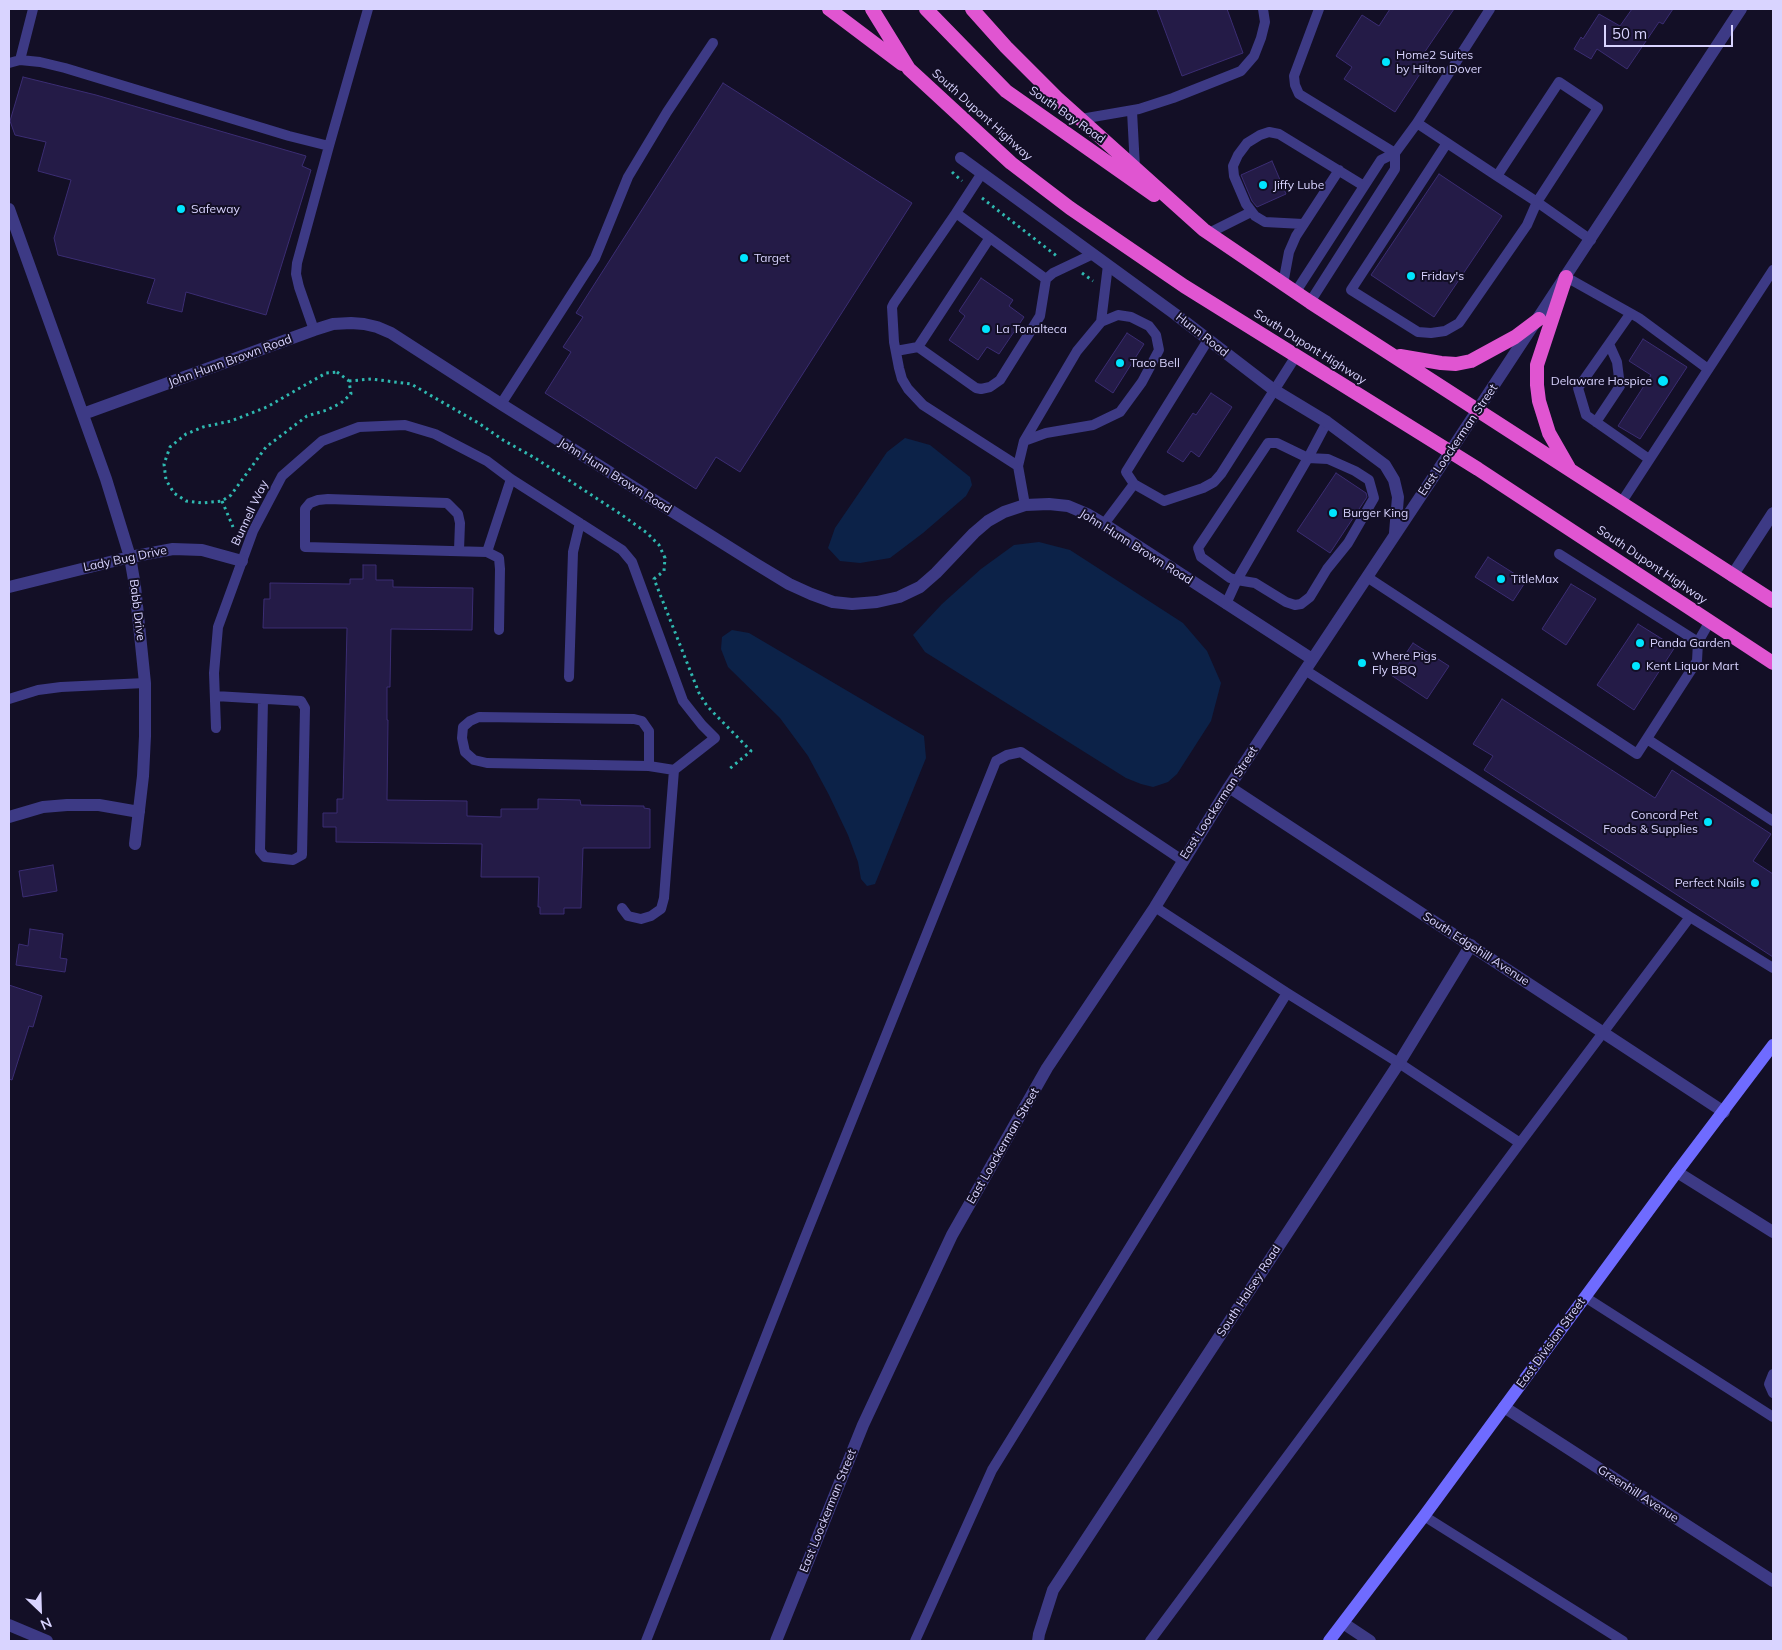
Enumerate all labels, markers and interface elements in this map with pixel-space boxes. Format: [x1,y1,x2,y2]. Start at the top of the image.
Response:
scale bar [1607,15,1736,47]
text: 50 m [1612,24,1647,43]
place label: Home2 Suites by Hilton Dover [1396,48,1482,76]
marker: Home2 Suites by Hilton Dover [1380,56,1392,68]
street label: South Dupont Highway [929,66,1035,164]
street label: South Bay Road [1026,83,1108,147]
place label: Jiffy Lube [1273,178,1324,192]
marker: Jiffy Lube [1257,179,1269,191]
place label: Safeway [191,202,240,216]
marker: Safeway [175,203,187,215]
place label: Target [754,251,790,265]
marker: Target [738,252,750,264]
place label: Friday's [1421,269,1464,283]
marker: Friday's [1405,270,1417,282]
street label: South Dupont Highway [1251,306,1369,388]
street label: Hunn Road [1173,310,1231,360]
place label: La Tonalteca [996,322,1067,336]
marker: La Tonalteca [980,323,992,335]
street label: John Hunn Brown Road [166,332,294,390]
place label: Taco Bell [1130,356,1180,370]
marker: Taco Bell [1114,357,1126,369]
place label: Delaware Hospice [1551,374,1652,388]
marker: Delaware Hospice [1656,374,1670,388]
street label: East Loockerman Street [1415,381,1501,499]
street label: John Hunn Brown Road [556,435,674,517]
street label: Bunnell Way [229,478,271,548]
street label: John Hunn Brown Road [1077,506,1195,588]
place label: Burger King [1343,506,1408,520]
marker: Burger King [1327,507,1339,519]
street label: South Dupont Highway [1594,523,1710,607]
street label: Lady Bug Drive [82,543,168,575]
place label: TitleMax [1511,572,1559,586]
marker: TitleMax [1495,573,1507,585]
street label: Babb Drive [126,578,148,642]
place label: Panda Garden [1650,636,1730,650]
marker: Panda Garden [1634,637,1646,649]
place label: Where Pigs Fly BBQ [1372,649,1437,677]
marker: Where Pigs Fly BBQ [1356,657,1368,669]
place label: Kent Liquor Mart [1646,659,1739,673]
marker: Kent Liquor Mart [1630,660,1642,672]
street label: East Loockerman Street [1177,744,1261,862]
place label: Concord Pet Foods & Supplies [1603,808,1698,836]
marker: Concord Pet Foods & Supplies [1702,816,1714,828]
place label: Perfect Nails [1675,876,1745,890]
marker: Perfect Nails [1749,877,1761,889]
street label: South Edgehill Avenue [1420,909,1532,989]
street label: East Loockerman Street [964,1085,1042,1207]
street label: South Halsey Road [1214,1243,1284,1339]
street label: East Division Street [1514,1295,1588,1391]
street label: East Loockerman Street [797,1447,859,1575]
street label: Greenhill Avenue [1595,1462,1681,1526]
north arrow [15,1585,65,1635]
text: N [38,1613,55,1634]

